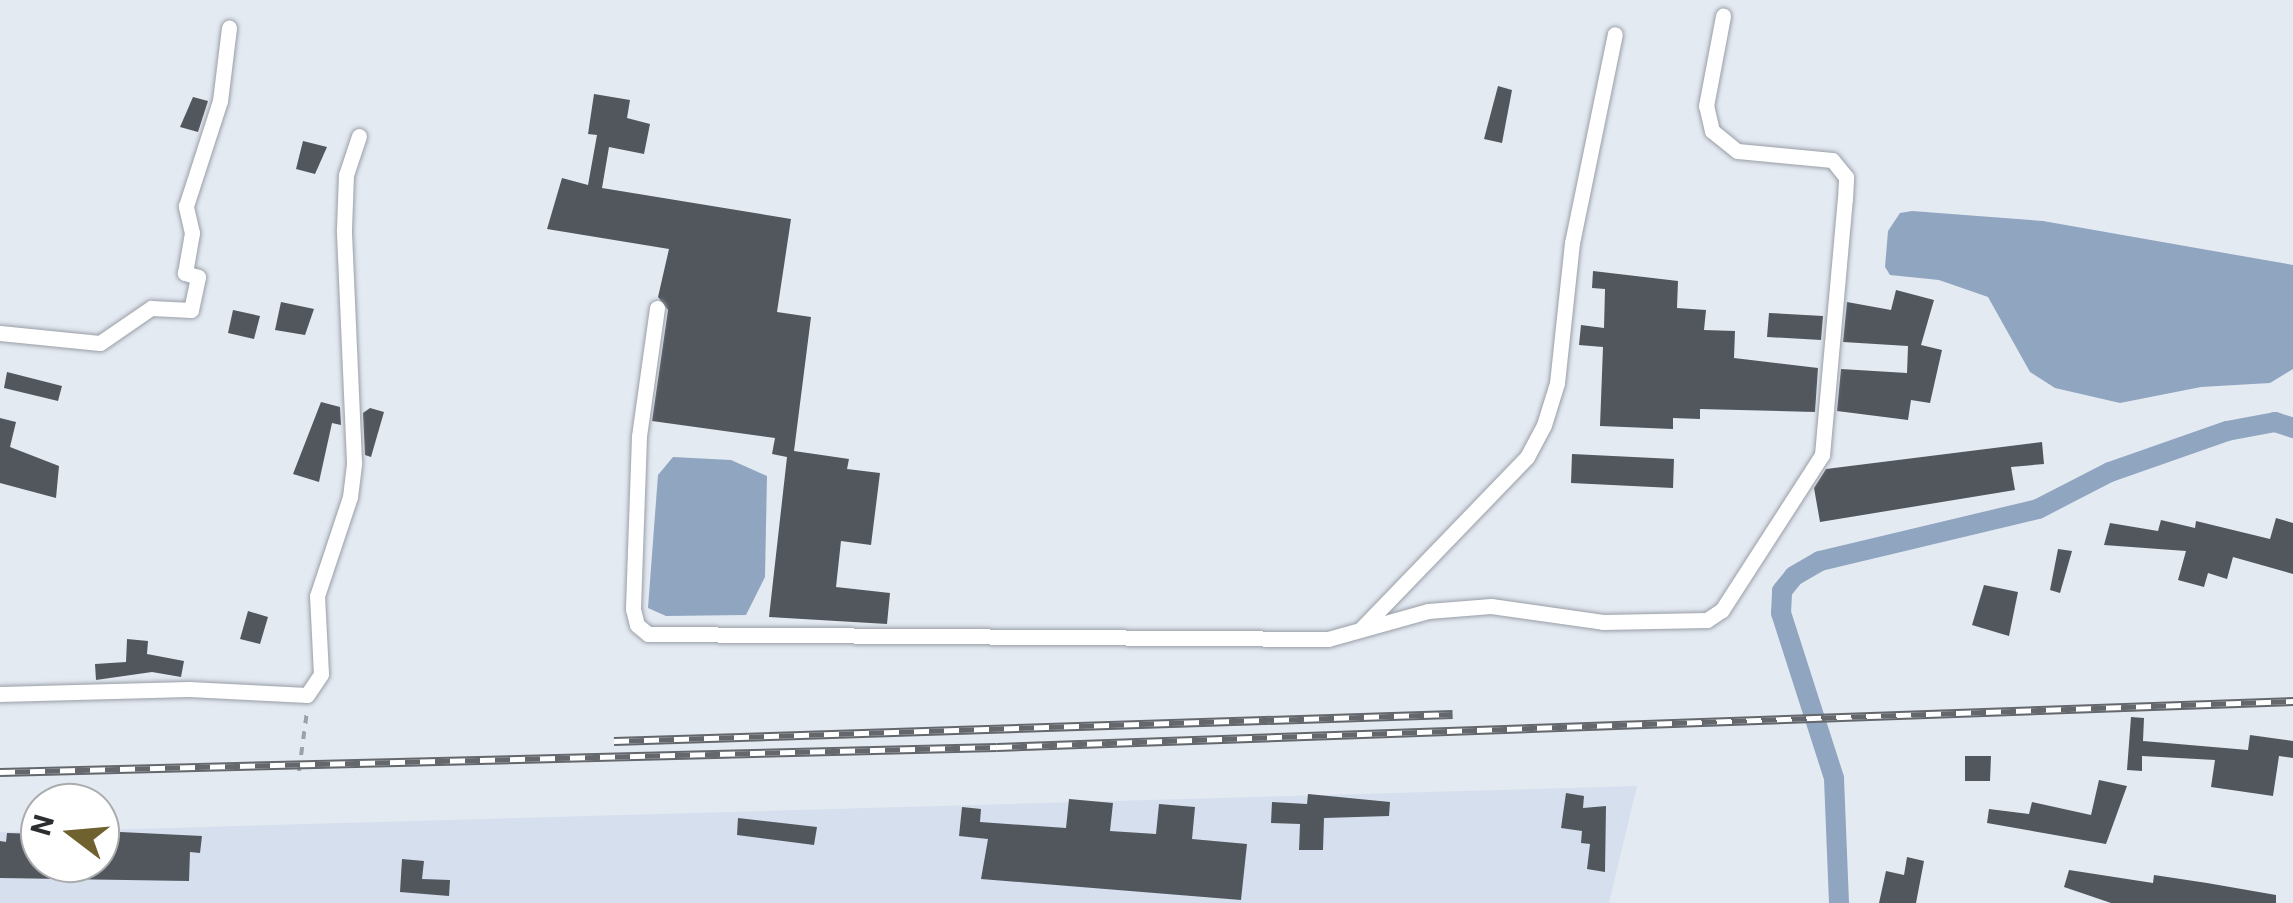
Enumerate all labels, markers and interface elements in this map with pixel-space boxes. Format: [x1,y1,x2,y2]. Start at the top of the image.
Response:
north arrow [20,783,120,883]
text: N [24,811,61,839]

